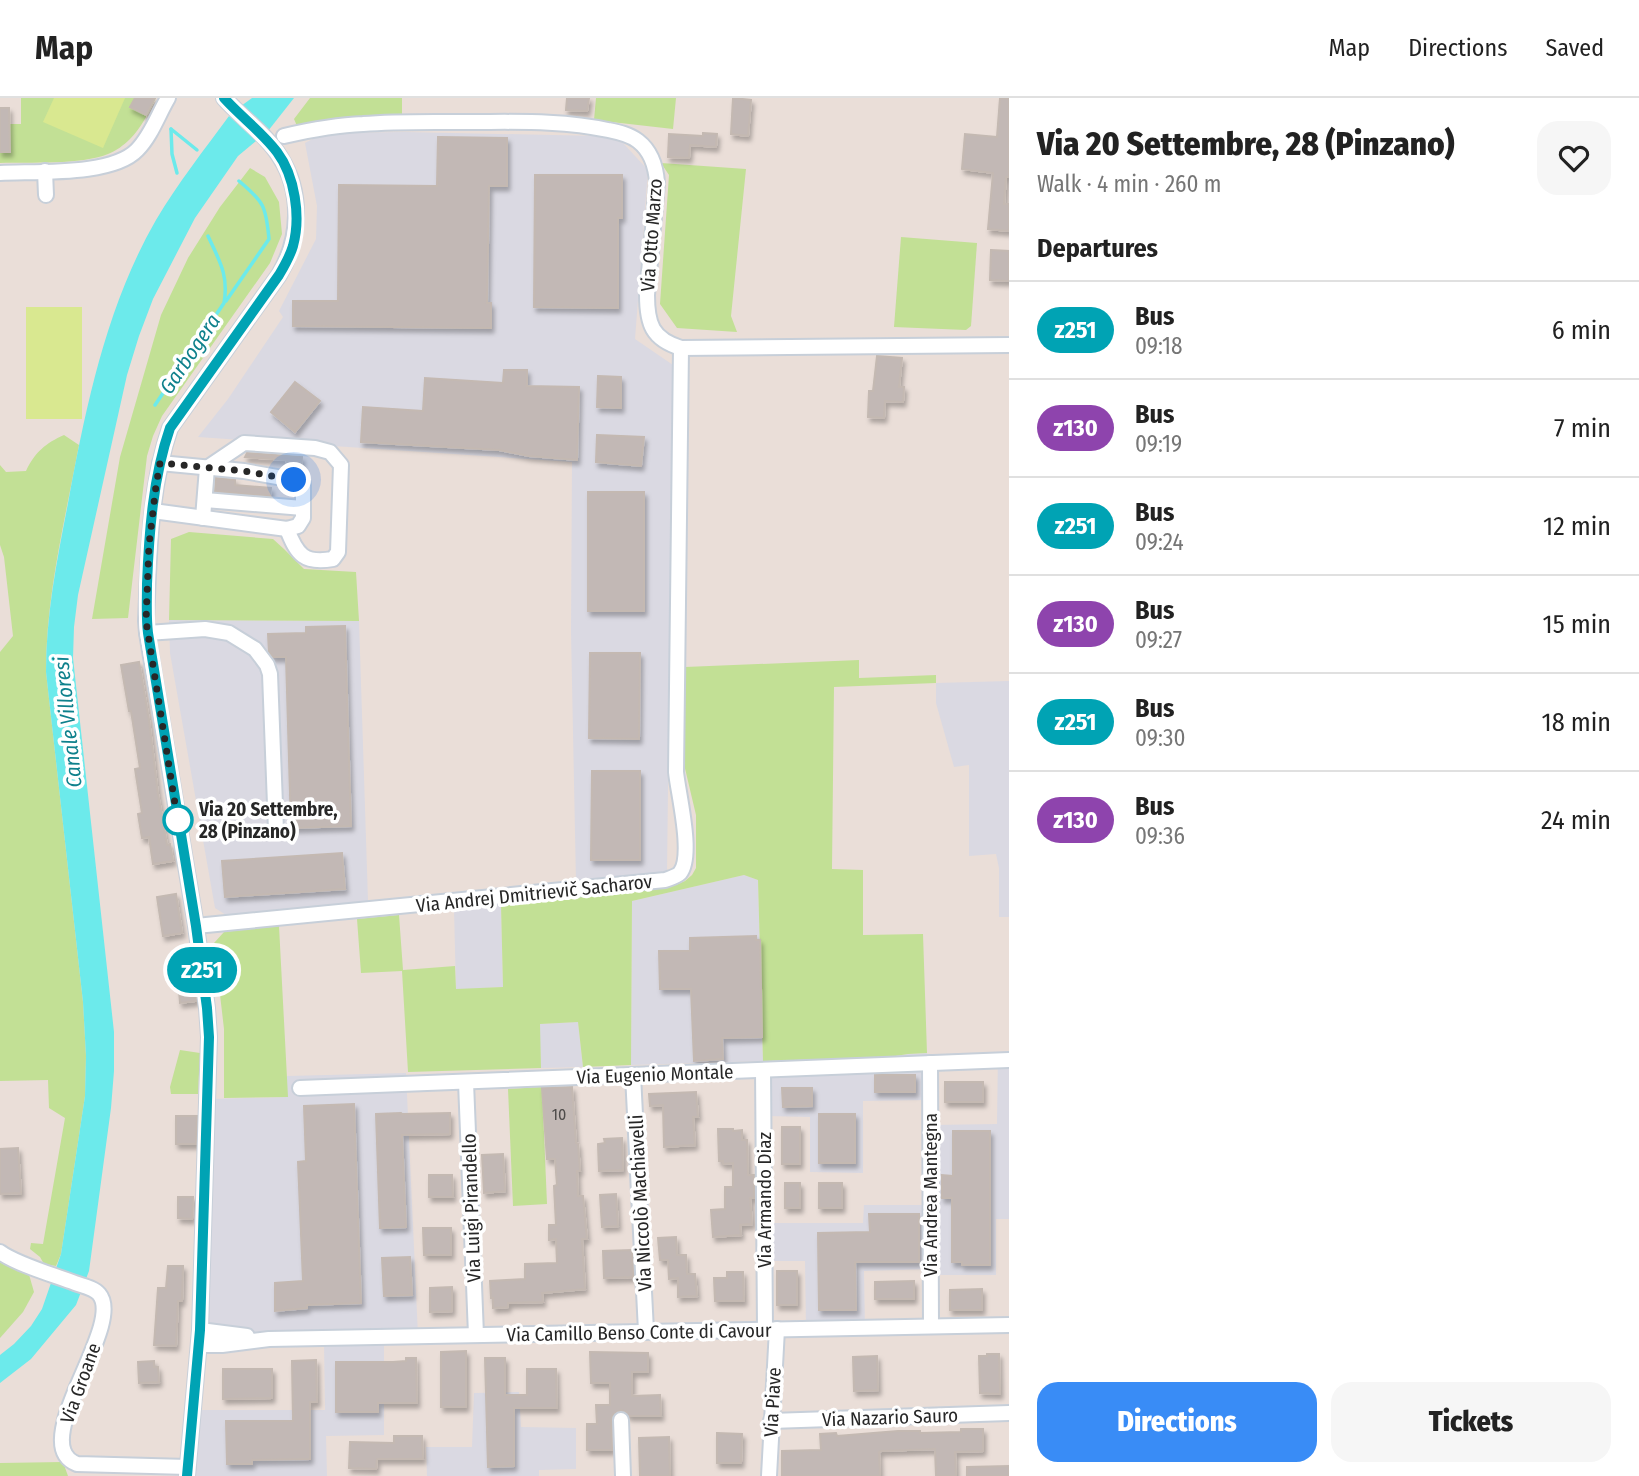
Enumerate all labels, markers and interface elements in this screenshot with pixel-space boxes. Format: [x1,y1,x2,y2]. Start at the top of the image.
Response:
text: Map [35,28,93,68]
text: Map [1329,34,1370,62]
text: Directions [1408,34,1507,62]
text: Saved [1545,34,1604,62]
button: heart [1537,121,1611,195]
text: Via 20 Settembre, 28 (Pinzano) [1037,124,1455,164]
text: Walk · 4 min · 260 m [1037,170,1222,198]
street label: Via Otto Marzo [636,178,667,292]
text: Departures [1037,233,1158,264]
text: Bus [1135,301,1174,332]
water label: Garbogera [154,309,226,399]
text: 6 min [1552,315,1611,346]
text: z251 [1055,316,1096,344]
text: 09:18 [1135,332,1182,360]
text: Bus [1135,399,1174,430]
text: 7 min [1554,413,1611,444]
text: z130 [1053,414,1098,442]
text: 09:19 [1135,430,1182,458]
your location [276,462,311,497]
text: Bus [1135,497,1174,528]
text: 12 min [1543,511,1611,542]
text: z251 [1055,512,1096,540]
text: 09:24 [1135,528,1184,556]
text: Bus [1135,595,1174,626]
text: 15 min [1543,609,1611,640]
text: z130 [1053,610,1098,638]
text: 09:27 [1135,626,1182,654]
water label: Canale Villoresi [48,654,88,789]
text: Bus [1135,693,1174,724]
text: 18 min [1542,707,1611,738]
text: z251 [1055,708,1096,736]
text: 09:30 [1135,724,1185,752]
text: Bus [1135,791,1174,822]
place label: Via 20 Settembre, 28 (Pinzano) [198,798,338,843]
marker: Via 20 Settembre, 28 (Pinzano) [163,805,193,835]
text: 24 min [1541,805,1611,836]
text: z130 [1053,806,1098,834]
text: 09:36 [1135,822,1185,850]
street label: Via Andrej Dmitrievič Sacharov [415,870,654,917]
line badge: z251 [153,947,251,993]
text: z251 [181,956,223,984]
street label: Via Eugenio Montale [576,1060,734,1089]
house number: 10 [552,1105,566,1124]
street label: Via Andrea Mantegna [919,1113,942,1277]
street label: Via Niccolò Machiavelli [624,1114,657,1292]
street label: Via Armando Diaz [753,1131,776,1268]
street label: Via Luigi Pirandello [457,1133,486,1283]
street label: Via Camillo Benso Conte di Cavour [506,1319,772,1346]
street label: Via Groane [55,1340,106,1426]
street label: Via Piave [759,1367,786,1437]
button: Directions [1037,1382,1317,1462]
button: Tickets [1331,1382,1611,1462]
street label: Via Nazario Sauro [822,1404,959,1431]

